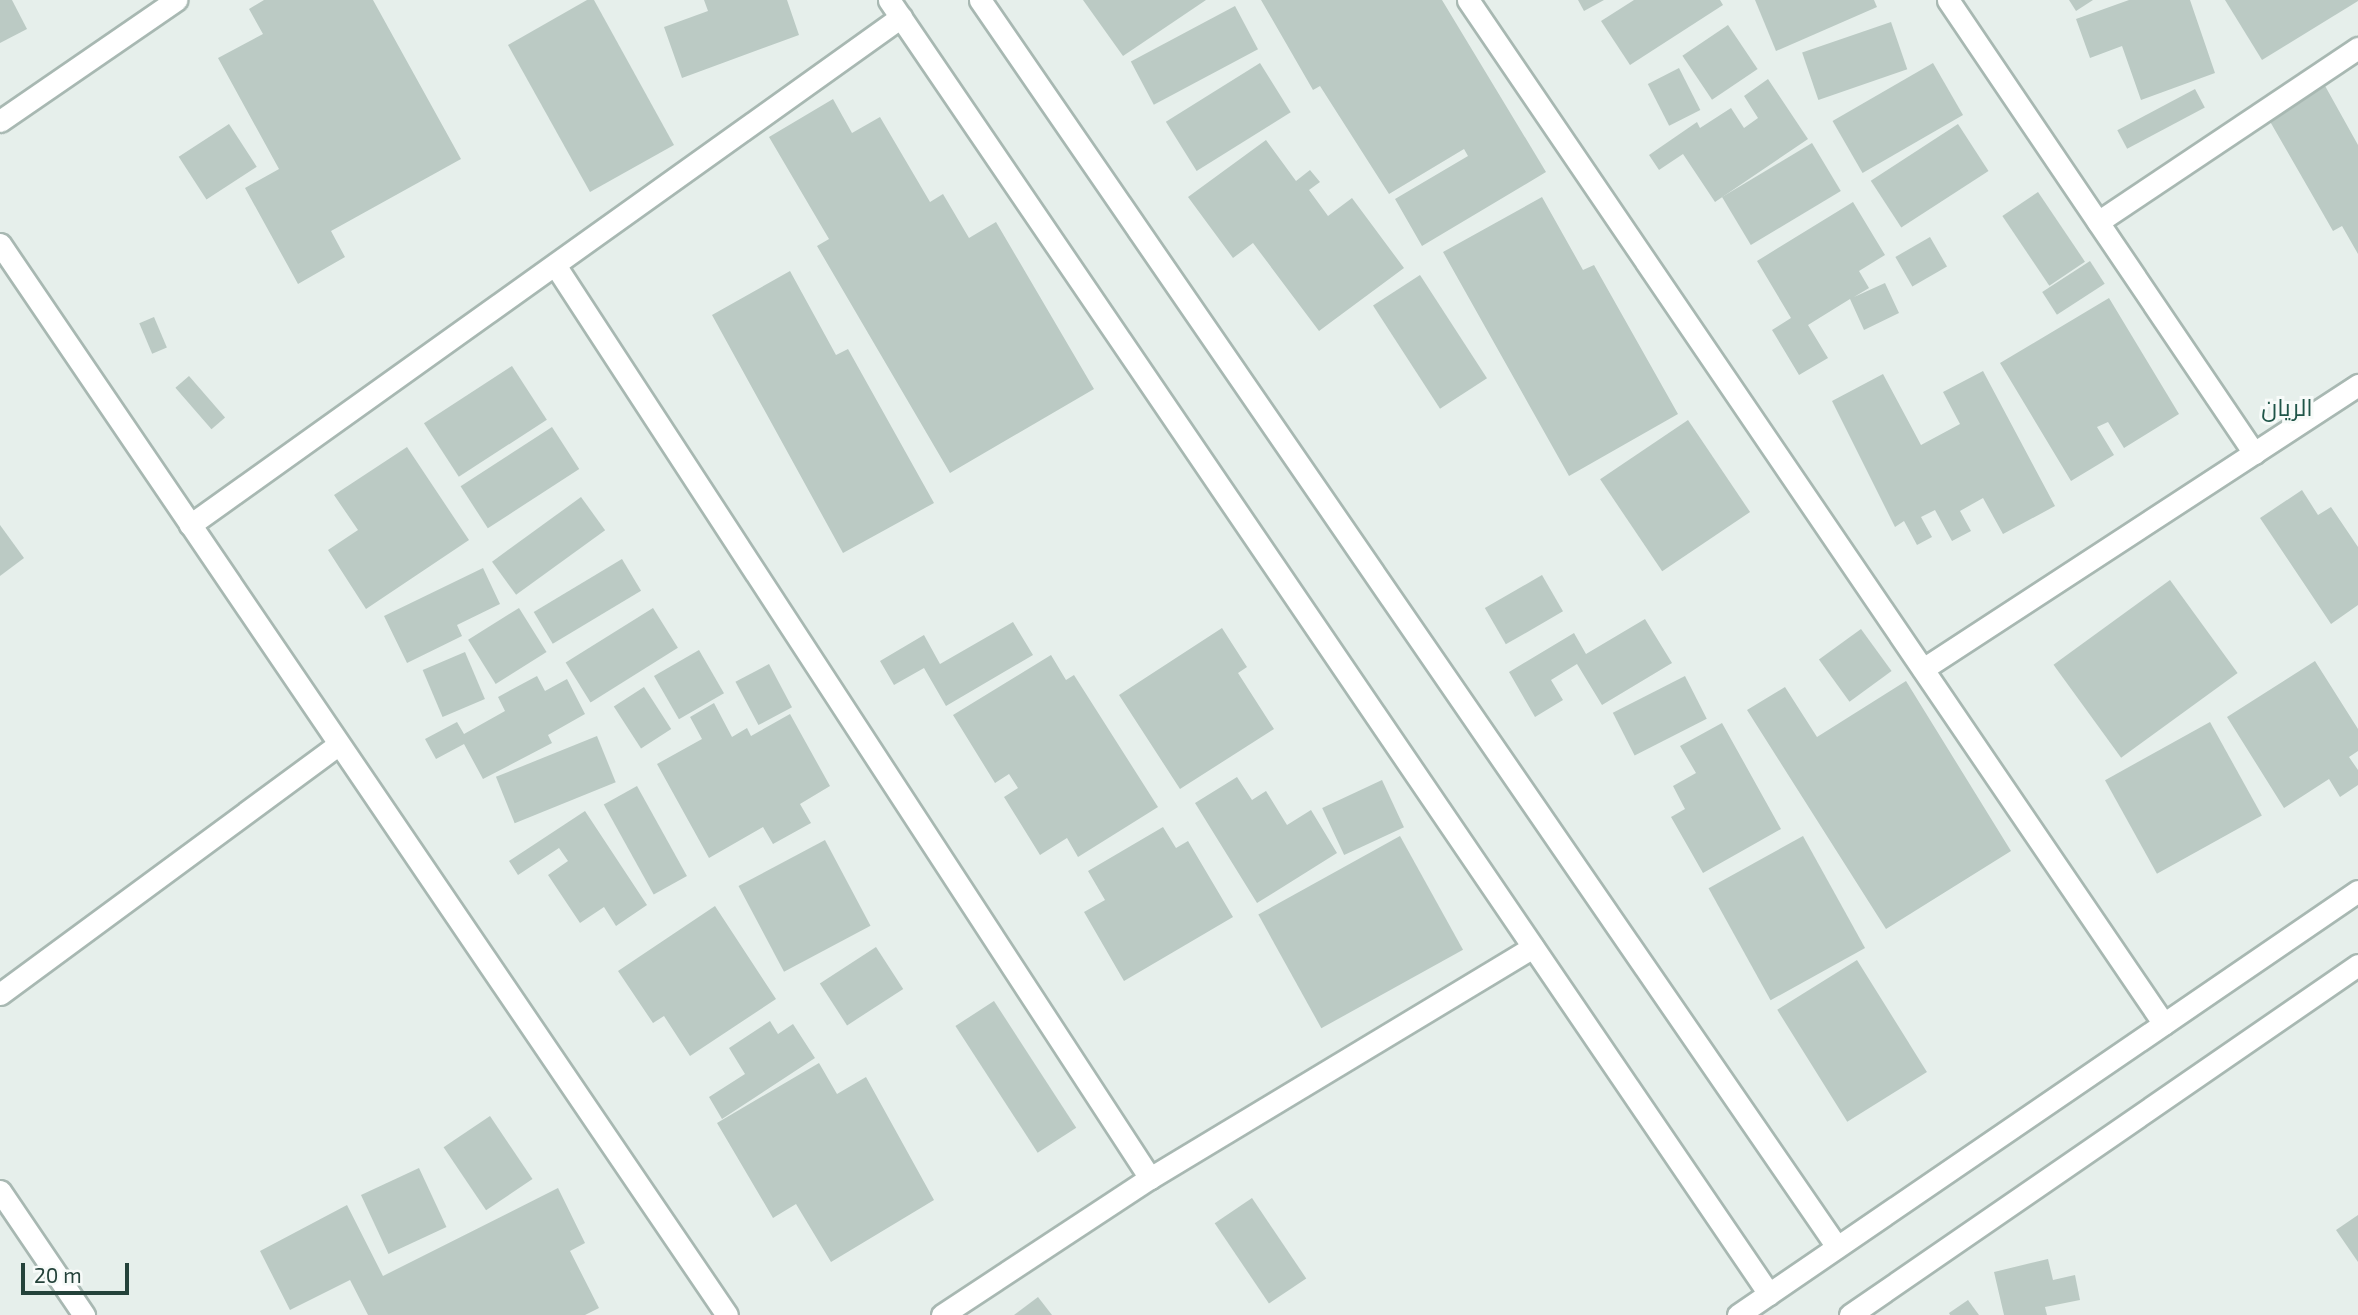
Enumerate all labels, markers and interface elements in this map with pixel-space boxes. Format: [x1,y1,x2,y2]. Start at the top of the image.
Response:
district label: الريان [2261,393,2313,421]
scale bar [24,1248,133,1292]
text: 20 m [34,1262,82,1287]

